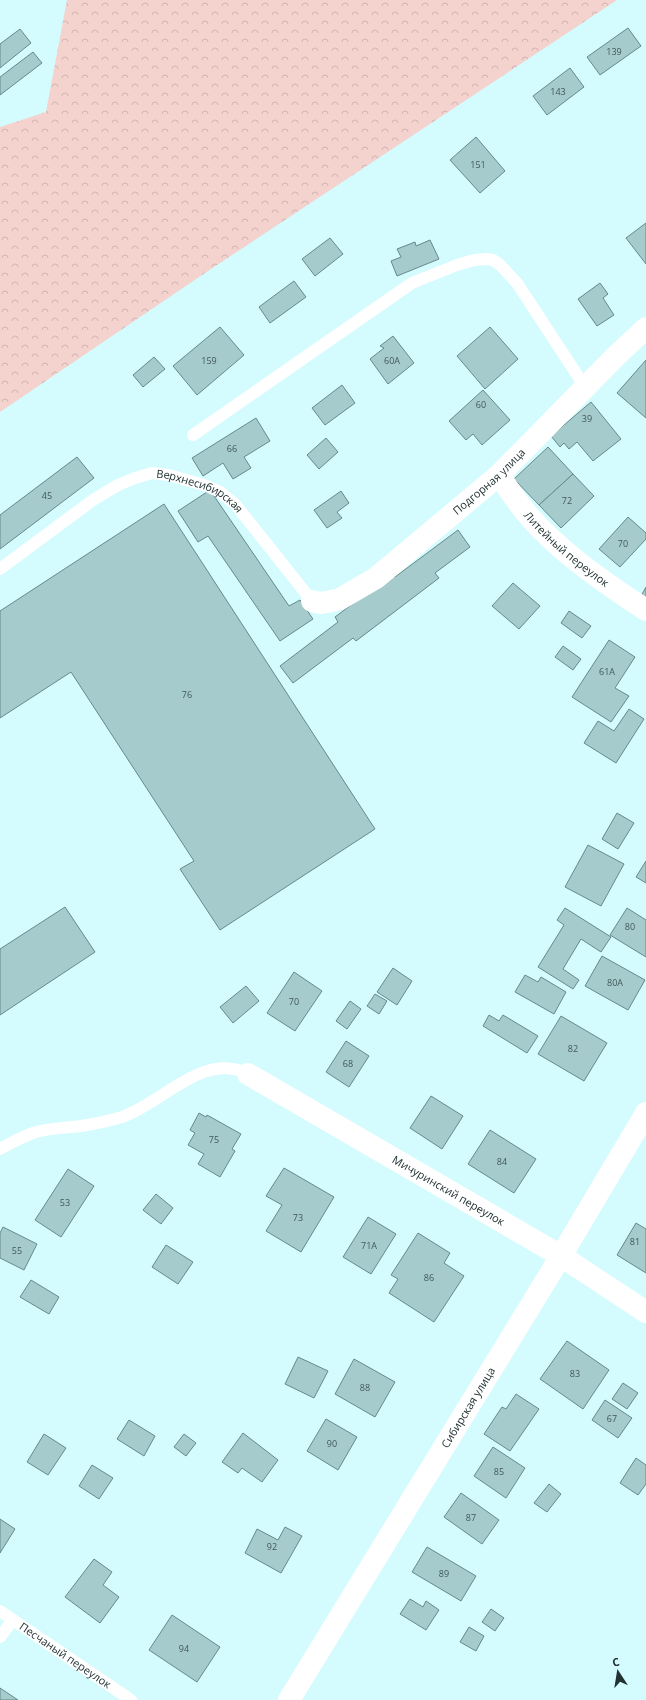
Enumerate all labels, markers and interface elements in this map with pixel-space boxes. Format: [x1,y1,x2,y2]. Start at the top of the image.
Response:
house number: 139 [606,45,622,58]
house number: 143 [550,85,566,98]
house number: 151 [470,158,486,171]
house number: 159 [201,354,217,367]
house number: 60А [384,354,400,367]
house number: 60 [476,398,486,411]
house number: 39 [582,412,592,425]
house number: 66 [227,442,237,455]
street label: Подгорная улица [449,445,528,518]
street label: Верхнесибирская [156,466,247,515]
house number: 45 [42,489,52,502]
house number: 72 [562,494,572,507]
street label: Литейный переулок [521,508,613,590]
house number: 70 [618,537,628,550]
house number: 61А [599,665,615,678]
house number: 76 [182,688,192,701]
house number: 80 [625,920,635,933]
house number: 80А [607,976,623,989]
house number: 70 [289,995,299,1008]
house number: 82 [568,1042,578,1055]
house number: 68 [343,1057,353,1070]
house number: 75 [209,1133,219,1146]
street label: Мичуринский переулок [390,1152,508,1229]
house number: 84 [497,1155,507,1168]
house number: 53 [60,1196,70,1209]
house number: 73 [293,1211,303,1224]
house number: 81 [630,1235,640,1248]
house number: 71А [361,1239,377,1252]
house number: 55 [12,1244,22,1257]
house number: 86 [424,1271,434,1284]
street label: Сибирская улица [437,1364,498,1450]
house number: 83 [570,1367,580,1380]
house number: 88 [360,1381,370,1394]
house number: 67 [607,1412,617,1425]
house number: 90 [327,1437,337,1450]
house number: 85 [494,1465,504,1478]
house number: 87 [466,1511,476,1524]
house number: 92 [267,1540,277,1553]
house number: 89 [439,1567,449,1580]
street label: Песчаный переулок [17,1619,115,1692]
house number: 94 [179,1642,189,1655]
north arrow [598,1652,638,1692]
text: С [611,1654,621,1670]

